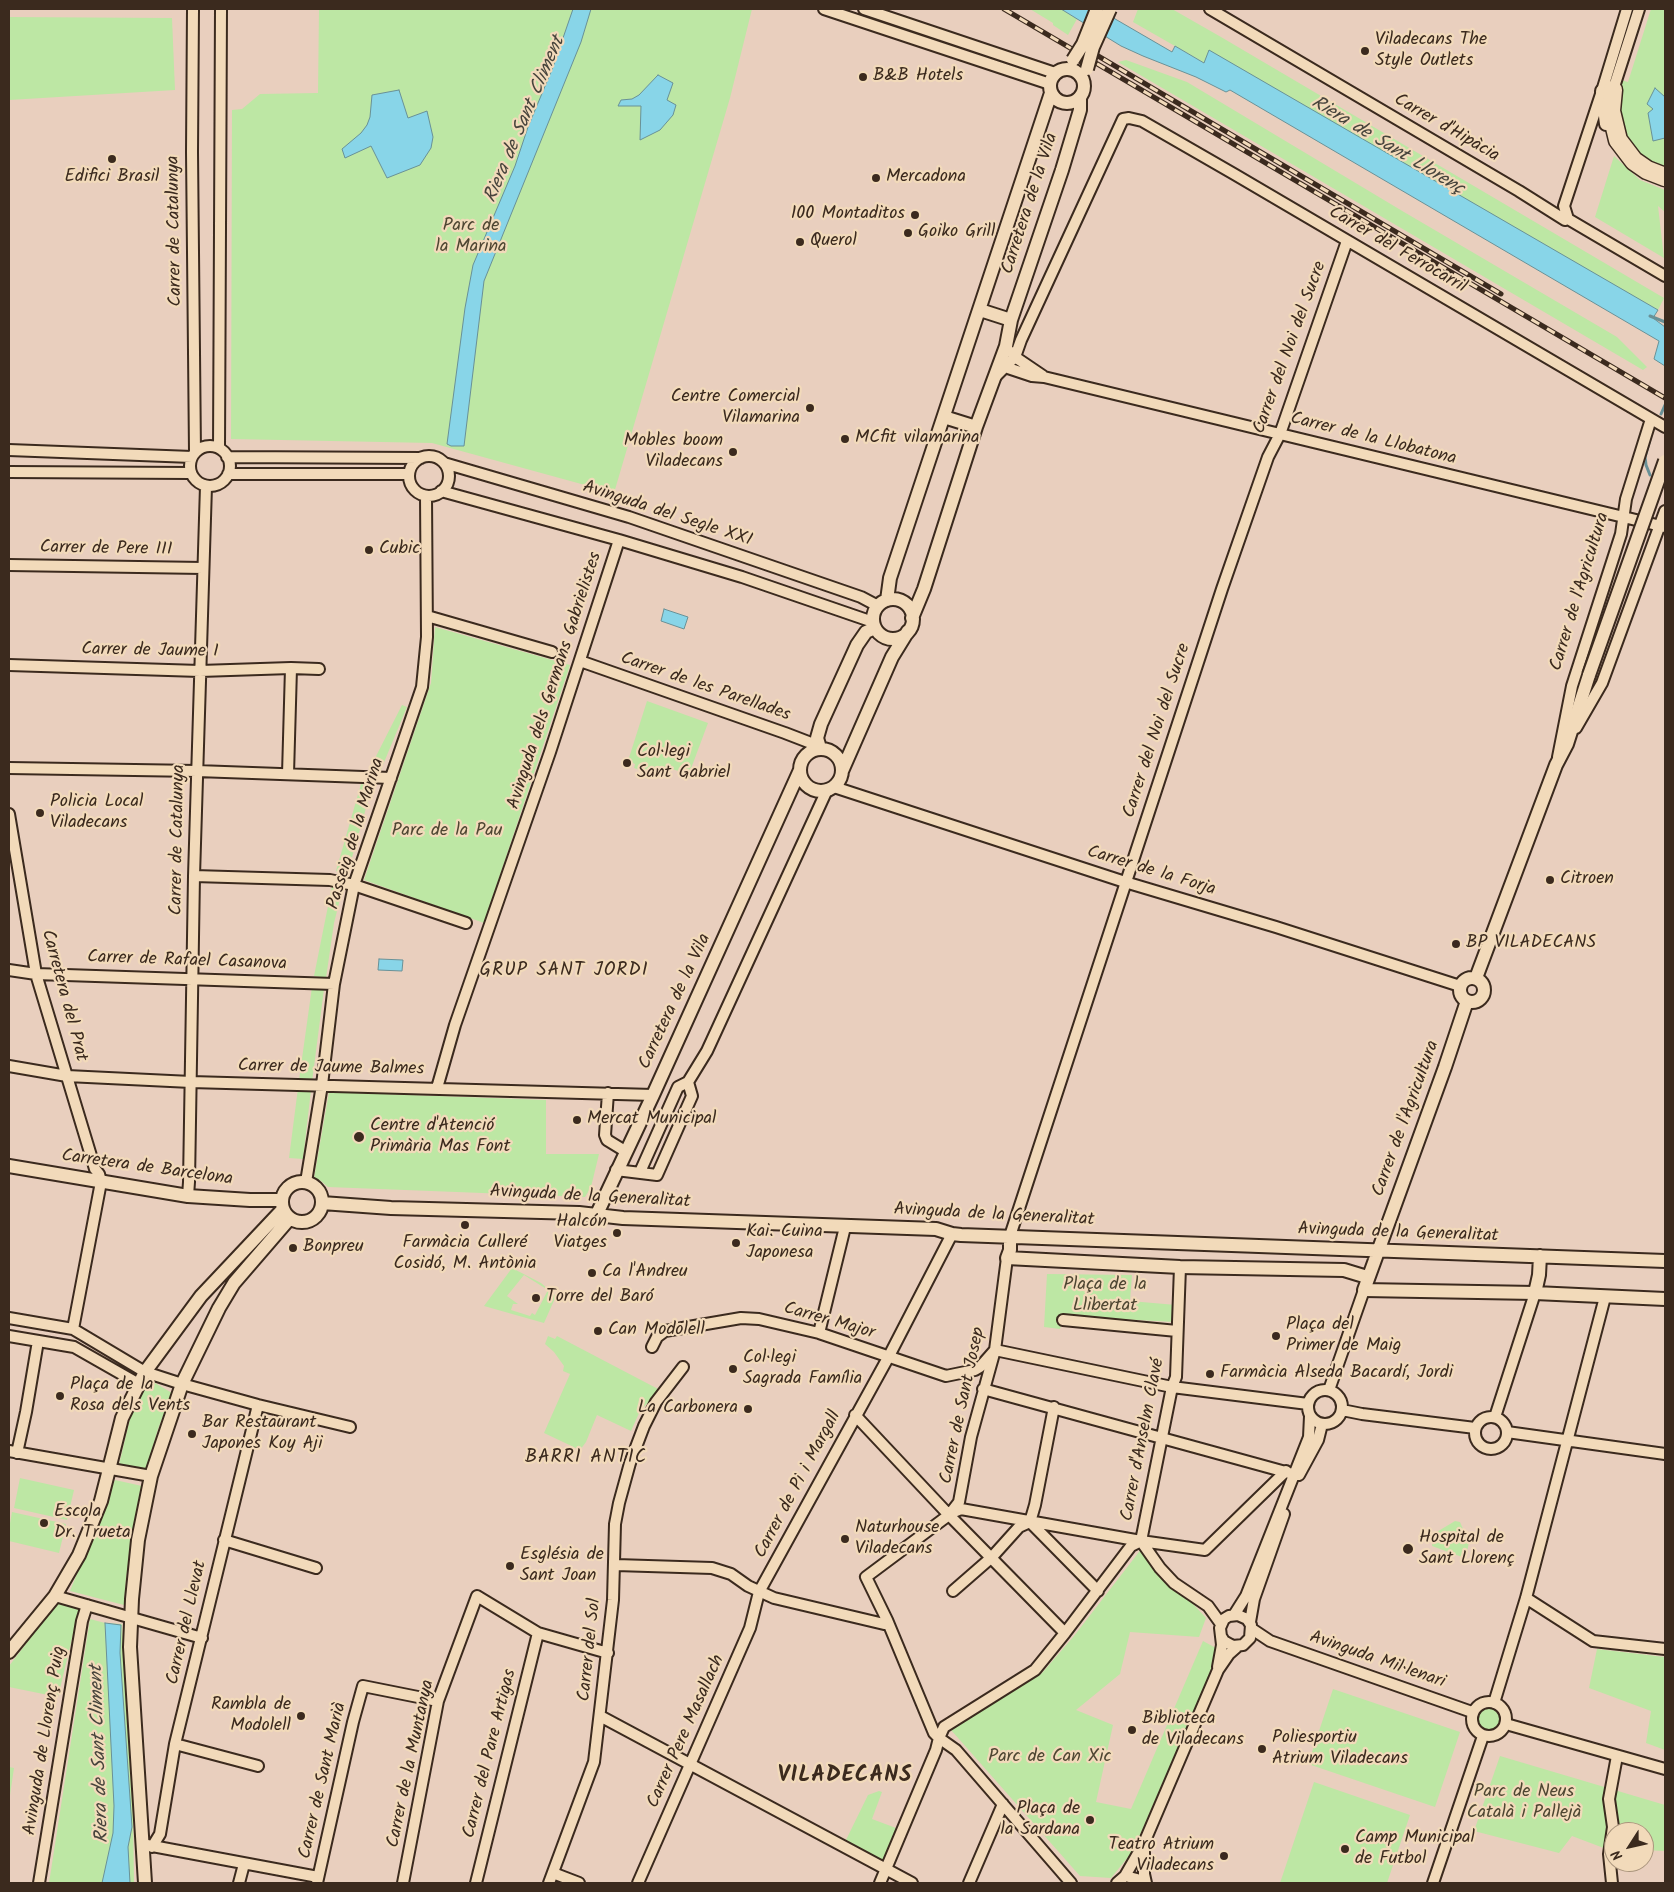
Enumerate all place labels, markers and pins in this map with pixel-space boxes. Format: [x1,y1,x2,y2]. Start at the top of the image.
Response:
place label: Viladecans The Style Outlets [1375,30,1487,72]
marker: Viladecans The Style Outlets [1359,45,1371,57]
place label: B&B Hotels [873,66,963,88]
marker: B&B Hotels [857,71,869,83]
marker: Edifici Brasil [106,153,118,165]
place label: Edifici Brasil [64,167,160,189]
place label: Mercadona [886,167,966,189]
marker: Mercadona [870,172,882,184]
place label: 100 Montaditos [791,204,905,226]
marker: 100 Montaditos [909,209,921,221]
place label: Goiko Grill [918,222,995,244]
marker: Goiko Grill [902,227,914,239]
place label: Querol [810,231,857,253]
marker: Querol [794,236,806,248]
place label: Centre Comercial Vilamarina [671,387,800,429]
marker: Centre Comercial Vilamarina [804,402,816,414]
place label: MCfit vilamarina [855,428,979,450]
place label: Mobles boom Viladecans [624,431,723,474]
marker: MCfit vilamarina [839,433,851,445]
marker: Mobles boom Viladecans [727,446,739,458]
place label: Cubic [379,539,420,561]
marker: Cubic [363,544,375,556]
place label: Col·legi Sant Gabriel [637,742,730,784]
marker: Col·legi Sant Gabriel [621,757,633,769]
place label: Policia Local Viladecans [50,792,143,834]
marker: Policia Local Viladecans [34,807,46,819]
place label: Citroen [1560,869,1614,891]
marker: Citroen [1544,874,1556,886]
place label: BP VILADECANS [1466,933,1596,955]
marker: BP VILADECANS [1450,938,1462,950]
place label: Mercat Municipal [587,1109,716,1131]
marker: Mercat Municipal [571,1114,583,1126]
place label: Centre d'Atenció Primària Mas Font [370,1116,510,1158]
marker: Centre d'Atenció Primària Mas Font [352,1130,366,1144]
place label: Halcón Viatges [553,1212,607,1254]
marker: Farmàcia Culleré Cosidó, M. Antònia [459,1219,471,1231]
place label: Kai. Cuina Japonesa [746,1222,823,1264]
marker: Halcón Viatges [611,1227,623,1239]
place label: Farmàcia Culleré Cosidó, M. Antònia [394,1233,536,1276]
place label: Bonpreu [303,1237,364,1259]
marker: Kai. Cuina Japonesa [730,1237,742,1249]
marker: Bonpreu [287,1242,299,1254]
place label: Ca l'Andreu [602,1262,688,1284]
marker: Ca l'Andreu [586,1267,598,1279]
place label: Torre del Baró [546,1287,654,1309]
marker: Torre del Baró [530,1292,542,1304]
place label: Plaça del Primer de Maig [1286,1315,1401,1358]
place label: Can Modolell [608,1320,705,1342]
marker: Can Modolell [592,1325,604,1337]
marker: Plaça del Primer de Maig [1270,1330,1282,1342]
place label: Col·legi Sagrada Família [743,1348,862,1390]
marker: Col·legi Sagrada Família [727,1363,739,1375]
place label: Farmàcia Alseda Bacardí, Jordi [1220,1363,1453,1385]
marker: Farmàcia Alseda Bacardí, Jordi [1204,1368,1216,1380]
place label: Plaça de la Rosa dels Vents [70,1375,190,1418]
marker: Plaça de la Rosa dels Vents [54,1390,66,1402]
place label: La Carbonera [638,1398,738,1420]
marker: La Carbonera [742,1403,754,1415]
place label: Bar Restaurant Japones Koy Aji [202,1413,322,1456]
marker: Bar Restaurant Japones Koy Aji [186,1428,198,1440]
place label: Escola Dr. Trueta [54,1502,131,1545]
marker: Escola Dr. Trueta [38,1517,50,1529]
place label: Naturhouse Viladecans [855,1518,939,1560]
place label: Hospital de Sant Llorenç [1419,1528,1515,1570]
marker: Naturhouse Viladecans [839,1533,851,1545]
marker: Hospital de Sant Llorenç [1401,1542,1415,1556]
place label: Església de Sant Joan [520,1545,604,1588]
marker: Església de Sant Joan [504,1560,516,1572]
place label: Rambla de Modolell [211,1695,291,1738]
place label: Biblioteca de Viladecans [1142,1709,1244,1752]
marker: Rambla de Modolell [295,1710,307,1722]
marker: Biblioteca de Viladecans [1126,1724,1138,1736]
place label: Poliesportiu Atrium Viladecans [1272,1728,1408,1770]
marker: Poliesportiu Atrium Viladecans [1256,1743,1268,1755]
place label: Plaça de la Sardana [1001,1799,1080,1842]
marker: Plaça de la Sardana [1084,1814,1096,1826]
place label: Camp Municipal de Futbol [1355,1828,1475,1870]
place label: Teatro Atrium Viladecans [1108,1835,1214,1878]
marker: Camp Municipal de Futbol [1339,1843,1351,1855]
marker: Teatro Atrium Viladecans [1218,1850,1230,1862]

